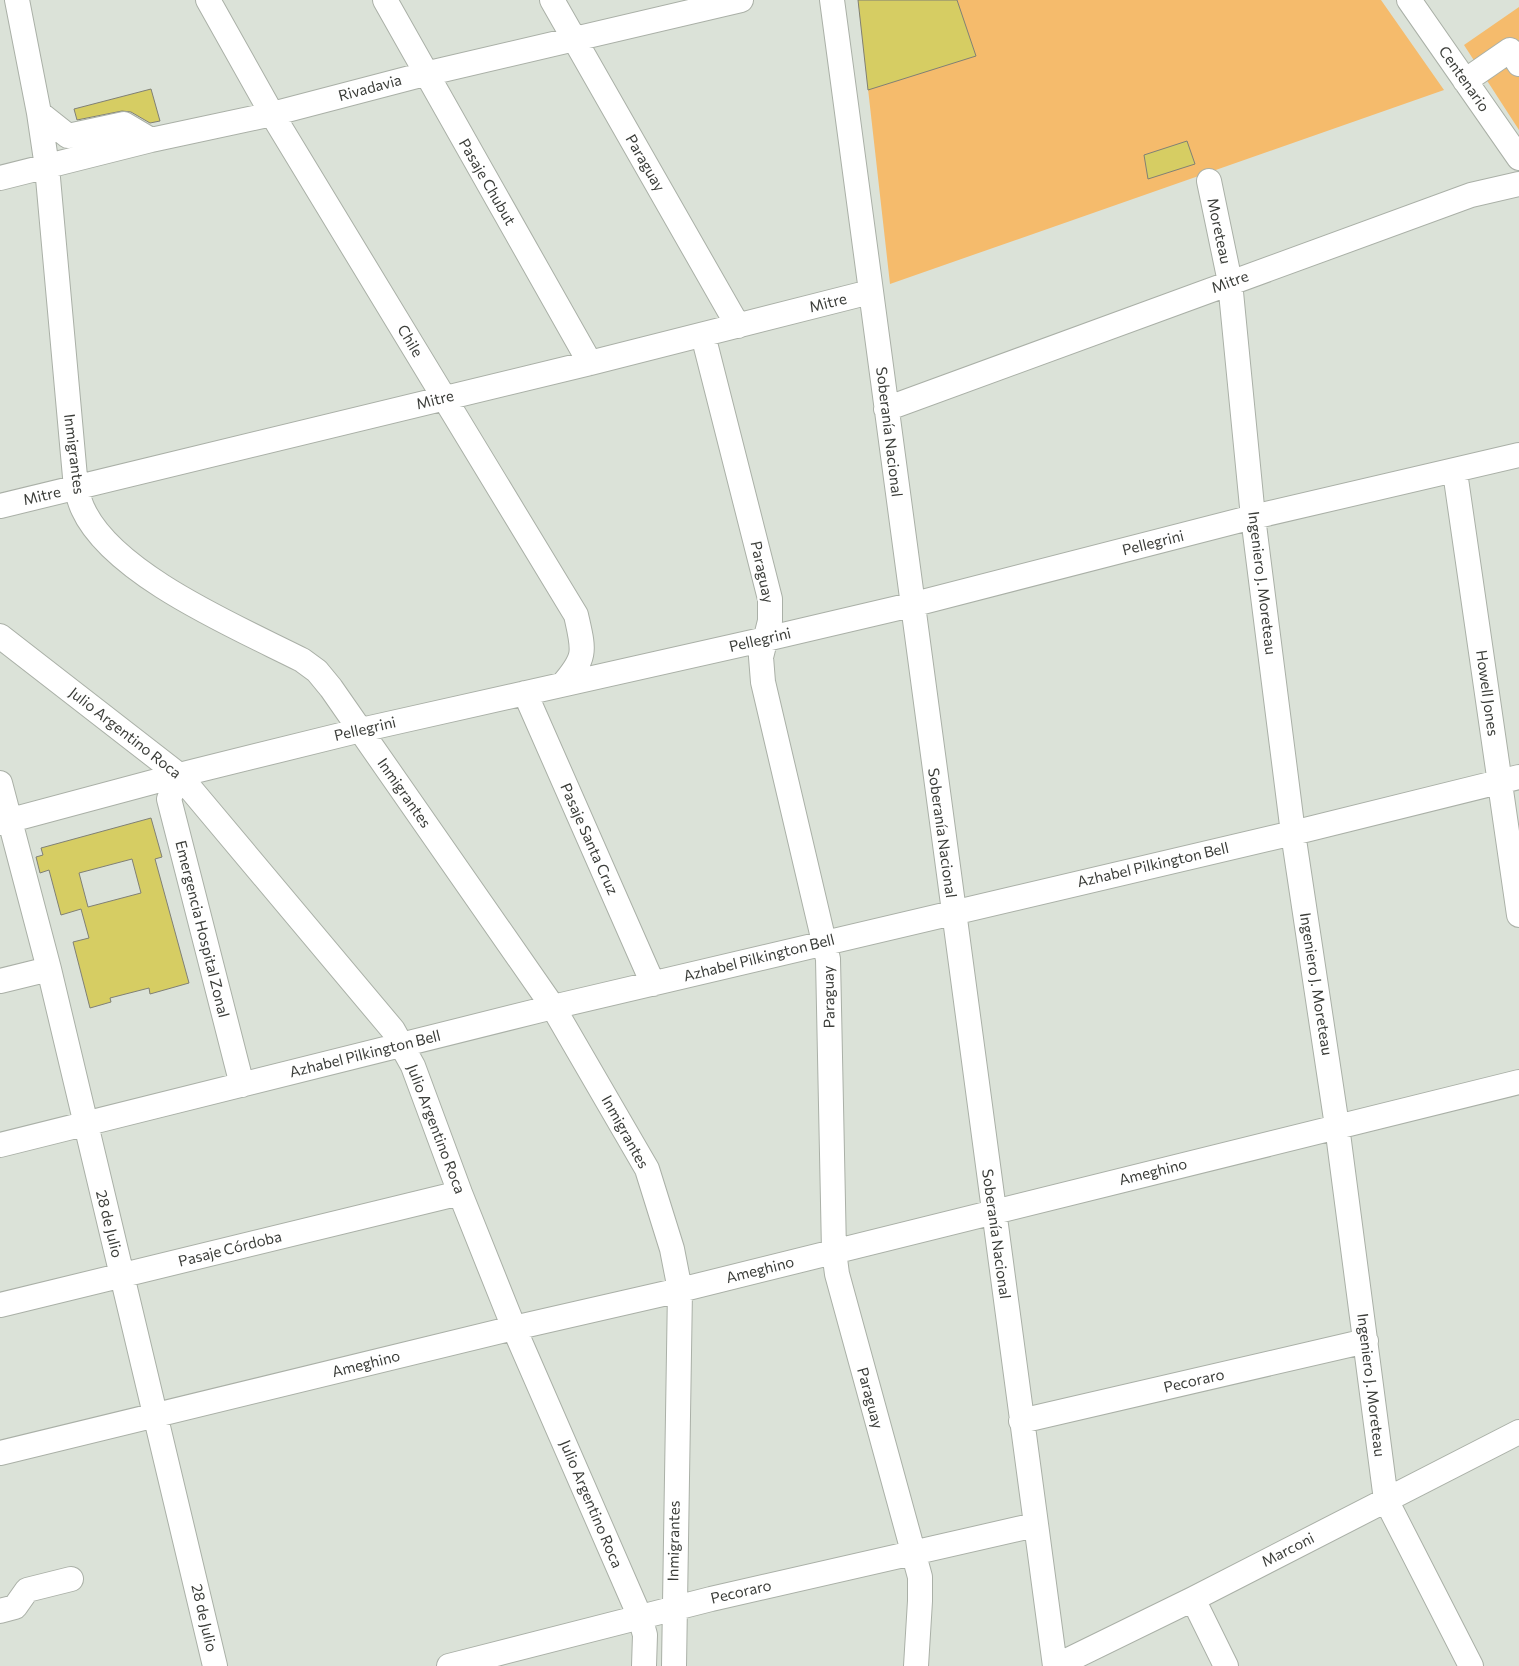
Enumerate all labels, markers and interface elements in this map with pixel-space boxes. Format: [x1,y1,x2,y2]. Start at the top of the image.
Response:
street label: Centenario [1436,42,1494,115]
street label: Rivadavia [336,70,403,104]
street label: Paraguay [622,131,670,194]
street label: Pasaje Chubut [456,135,520,228]
street label: Moreteau [1204,196,1236,265]
street label: Mitre [1209,266,1251,296]
street label: Mitre [807,289,848,315]
street label: Chile [394,321,427,360]
street label: Soberanía Nacional [873,366,907,498]
street label: Mitre [414,386,455,412]
street label: Inmigrantes [61,413,89,495]
street label: Mitre [21,482,62,508]
street label: Ingeniero J. Moreteau [1245,510,1281,656]
street label: Pellegrini [1120,526,1186,558]
street label: Paraguay [748,539,778,605]
street label: Pellegrini [727,623,793,655]
street label: Howell Jones [1473,649,1503,737]
street label: Julio Argentino Roca [66,683,185,782]
street label: Pellegrini [332,712,398,744]
street label: Inmigrantes [374,754,435,831]
street label: Soberanía Nacional [925,767,961,899]
street label: Pasaje Santa Cruz [557,780,623,897]
street label: Emergencia Hospital Zonal [172,838,234,1019]
street label: Azhabel Pilkington Bell [1075,838,1230,890]
street label: Ingeniero J. Moreteau [1297,911,1337,1057]
street label: Azhabel Pilkington Bell [681,930,836,985]
street label: Paraguay [818,965,838,1029]
street label: Azhabel Pilkington Bell [287,1026,442,1081]
street label: Julio Argentino Roca [404,1061,470,1196]
street label: Inmigrantes [598,1092,653,1171]
street label: Ameghino [1117,1154,1189,1188]
street label: Soberanía Nacional [979,1168,1015,1300]
street label: 28 de Julio [93,1188,127,1259]
street label: Pasaje Córdoba [176,1226,283,1270]
street label: Ameghino [724,1252,796,1286]
street label: Ingeniero J. Moreteau [1354,1312,1390,1458]
street label: Ameghino [330,1346,402,1380]
street label: Pecoraro [1162,1364,1226,1396]
street label: Paraguay [854,1365,888,1431]
street label: Julio Argentino Roca [557,1437,627,1570]
street label: Inmigrantes [663,1500,683,1582]
street label: Marconi [1258,1528,1317,1570]
street label: Pecoraro [709,1575,773,1607]
street label: 28 de Julio [188,1582,222,1653]

